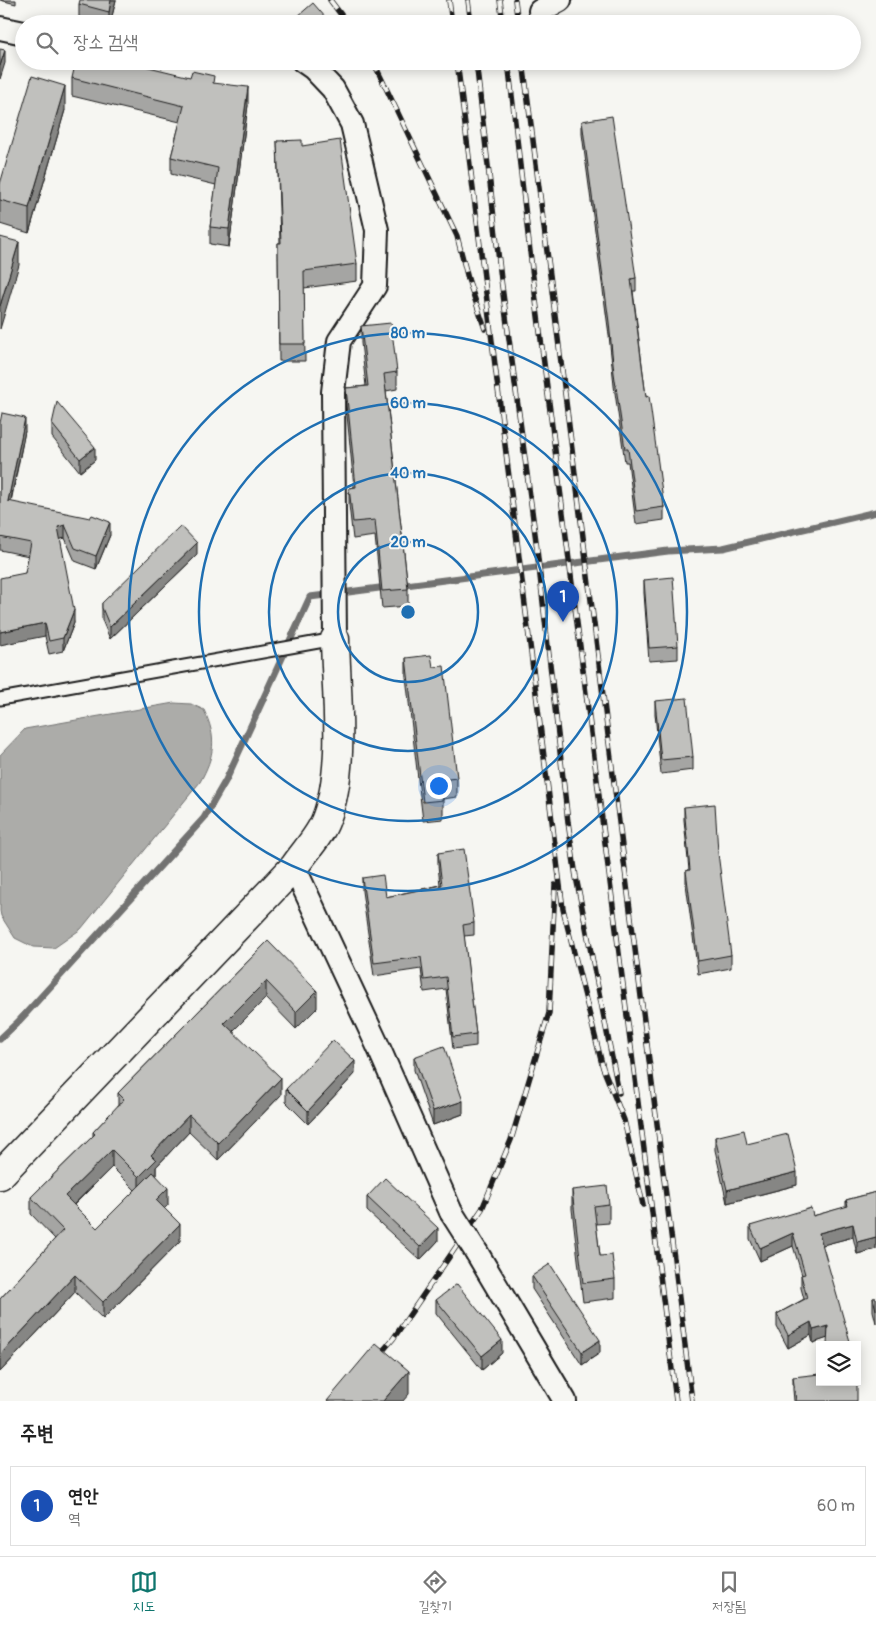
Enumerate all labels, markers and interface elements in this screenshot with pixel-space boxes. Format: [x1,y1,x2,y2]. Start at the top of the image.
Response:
search box [15,15,861,70]
icon: search [33,29,61,57]
text: 장소 검색 [73,30,138,54]
text: 80 m [391,324,425,343]
text: 60 m [390,394,426,413]
text: 40 m [390,464,426,483]
text: 20 m [390,533,426,552]
pin: 1 [547,581,579,622]
centre of rings [399,603,417,621]
your location [426,773,452,799]
map controls [816,1341,861,1386]
button: layers [816,1341,861,1386]
text: 주변 [20,1420,54,1447]
text: 연안 [68,1484,99,1508]
text: 1 [34,1496,40,1516]
text: 60 m [817,1496,855,1516]
text: 역 [68,1509,81,1529]
tab: 지도 [130,1568,158,1616]
tab: 길찾기 [418,1568,452,1616]
tab: 저장됨 [712,1568,746,1616]

